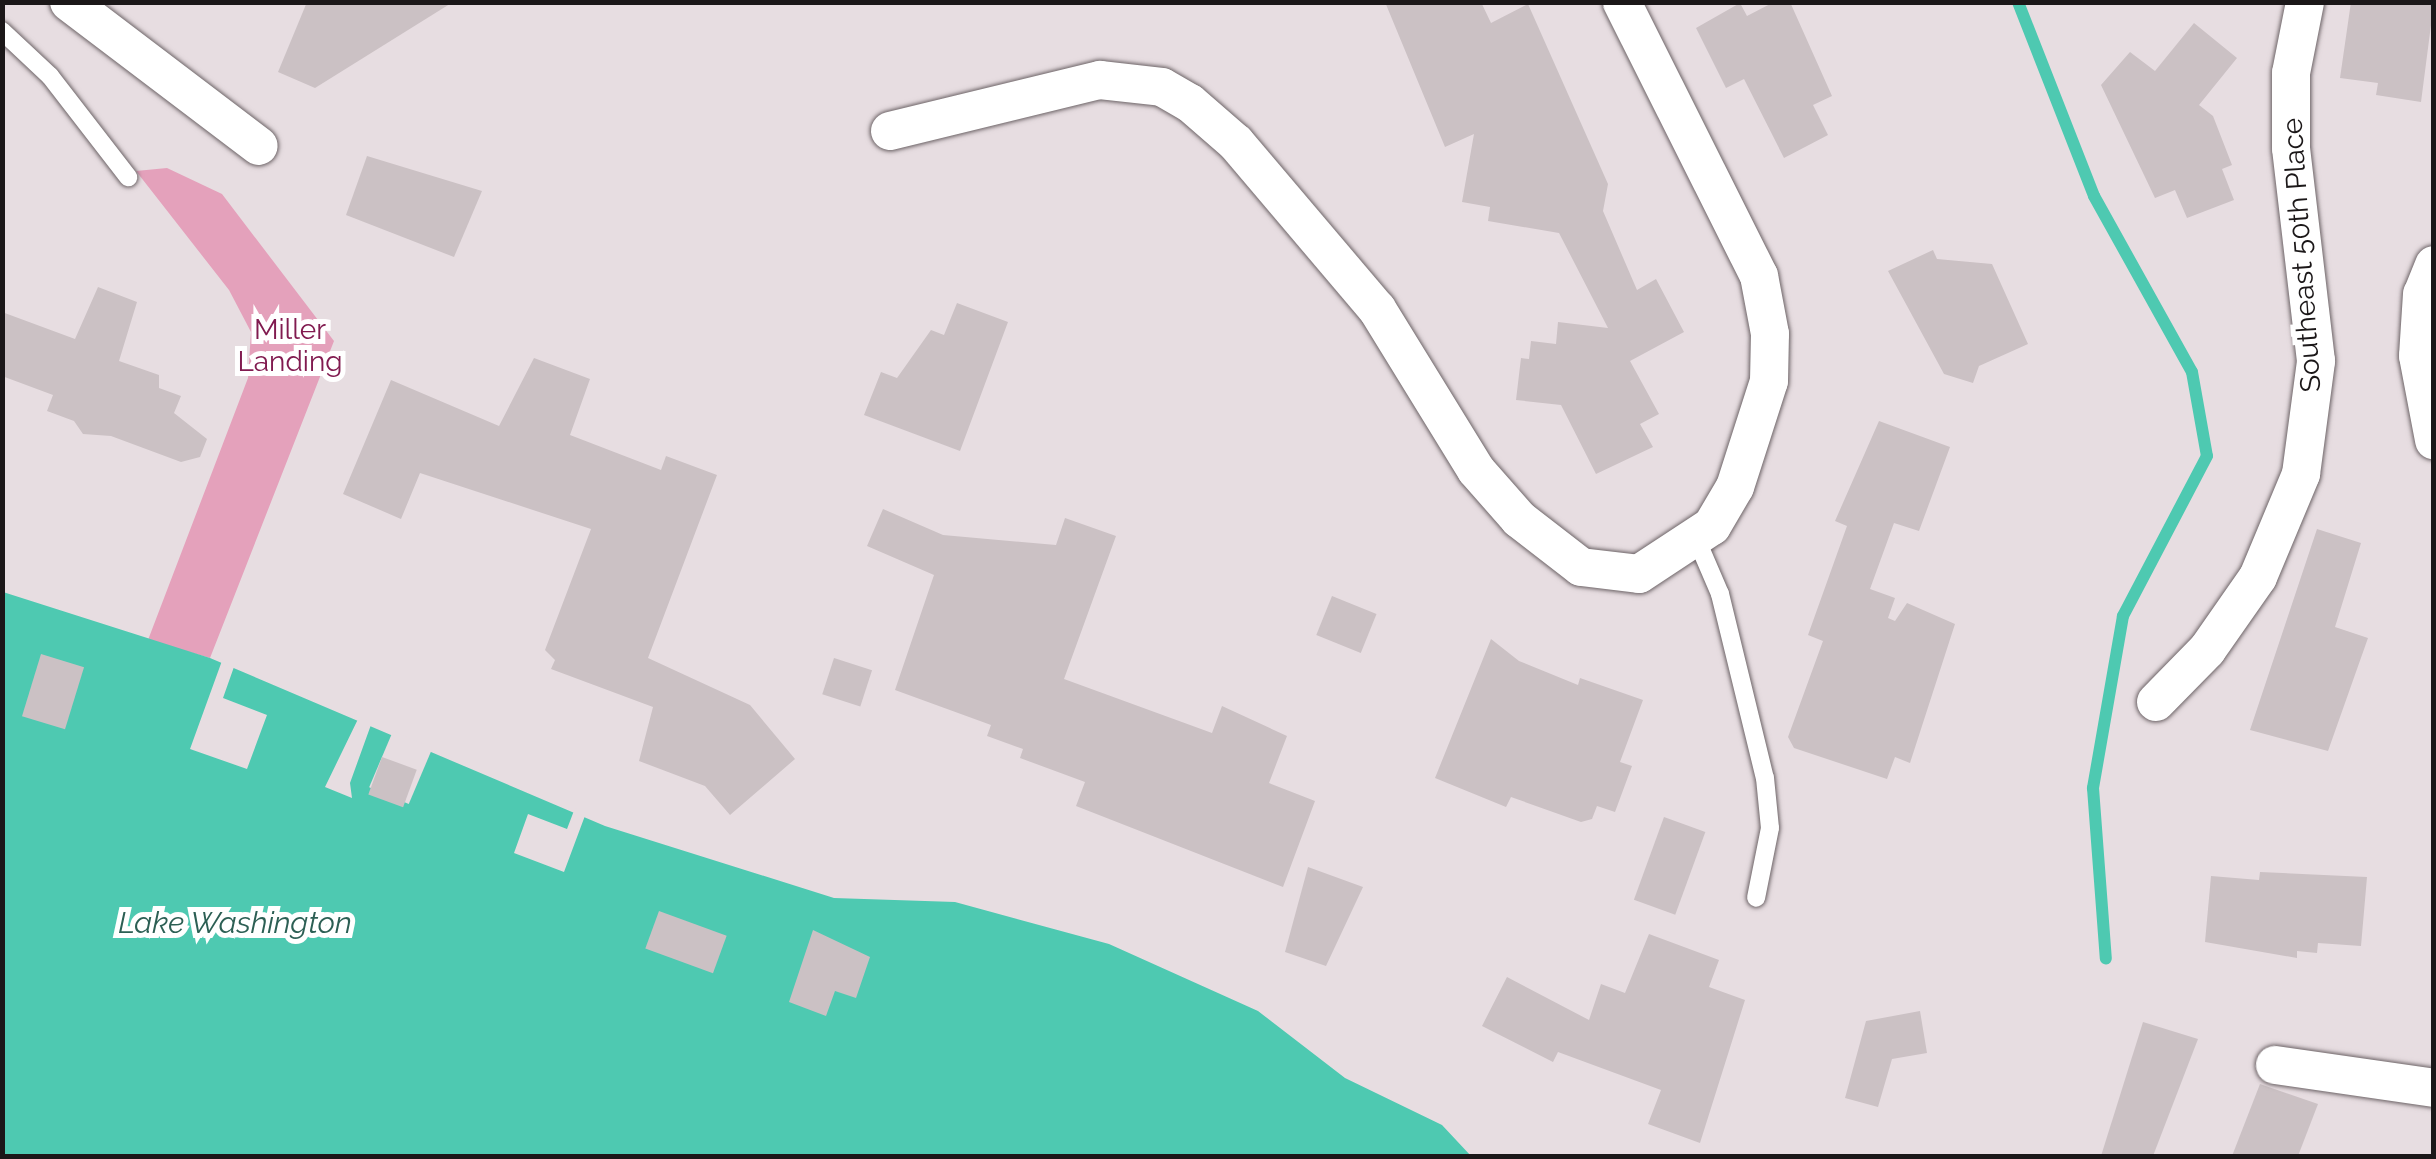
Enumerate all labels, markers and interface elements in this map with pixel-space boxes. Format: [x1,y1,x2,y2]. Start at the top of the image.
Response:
street label: Southeast 50th Place [2276,117,2328,393]
park label: Miller Landing [237,313,343,379]
water label: Lake Washington [118,905,352,941]

